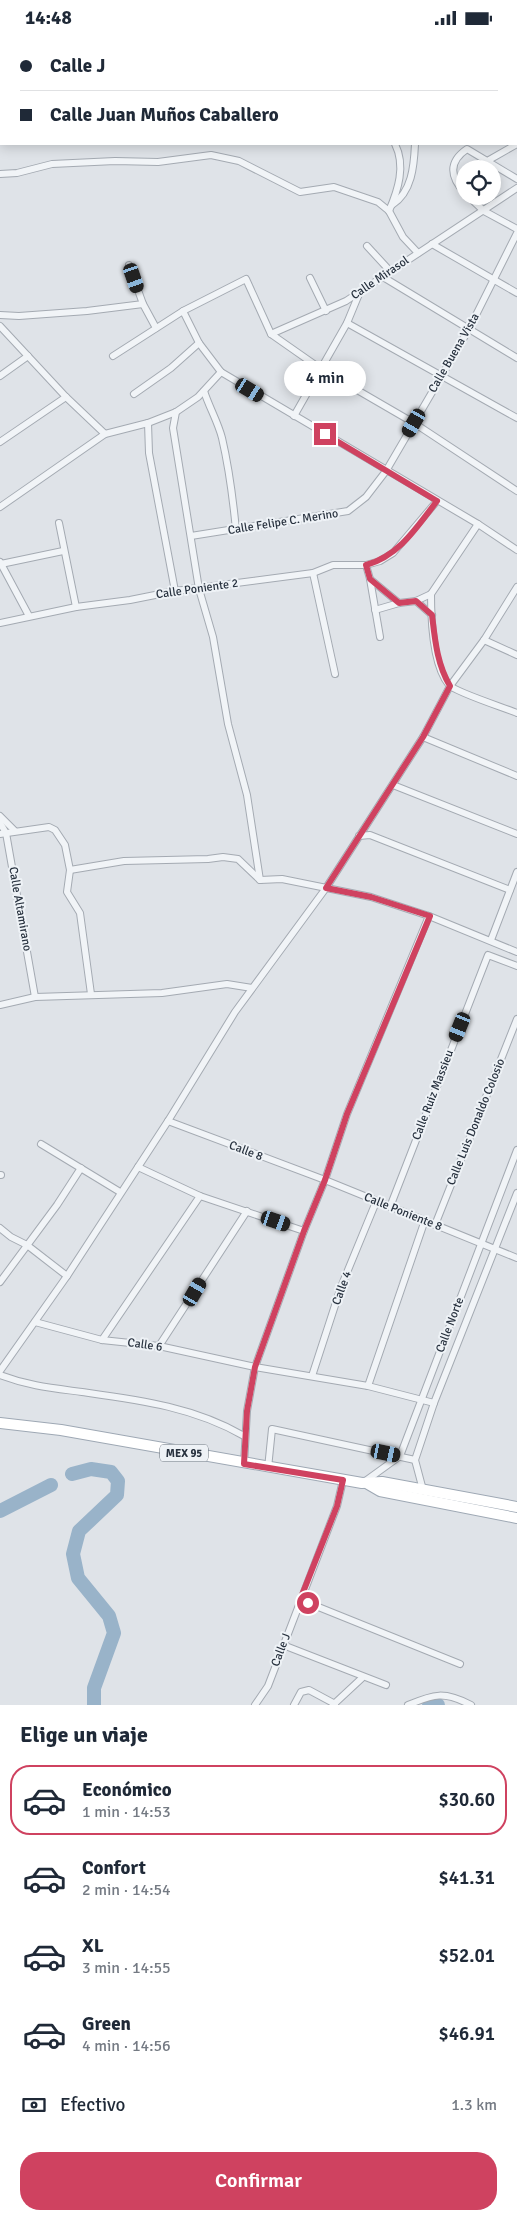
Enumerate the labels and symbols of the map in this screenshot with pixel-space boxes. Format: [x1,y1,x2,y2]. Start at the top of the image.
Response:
street label: Calle Mirasol [348,253,412,303]
car [122,261,145,295]
street label: Calle Buena Vista [425,311,483,395]
callout: 4 min [284,361,366,397]
car [233,376,266,404]
car [400,406,427,440]
route end [314,423,336,445]
street label: Calle Felipe C. Merino [227,506,339,538]
street label: Calle Poniente 2 [155,576,239,602]
street label: Calle Altamirano [5,866,35,952]
car [447,1010,472,1044]
street label: Calle Ruiz Massieu [409,1048,457,1142]
street label: Calle Luis Donaldo Colosio [444,1056,508,1188]
street label: Calle 8 [227,1138,265,1164]
street label: Calle Poniente 8 [362,1190,444,1234]
car [259,1209,292,1233]
street label: Calle 4 [329,1268,355,1307]
car [181,1275,208,1309]
street label: Calle Norte [433,1295,467,1355]
street label: Calle 6 [127,1335,163,1355]
car [369,1443,402,1463]
road number: MEX 95 [160,1445,208,1461]
route start [297,1592,319,1614]
street label: Calle J [268,1631,294,1669]

